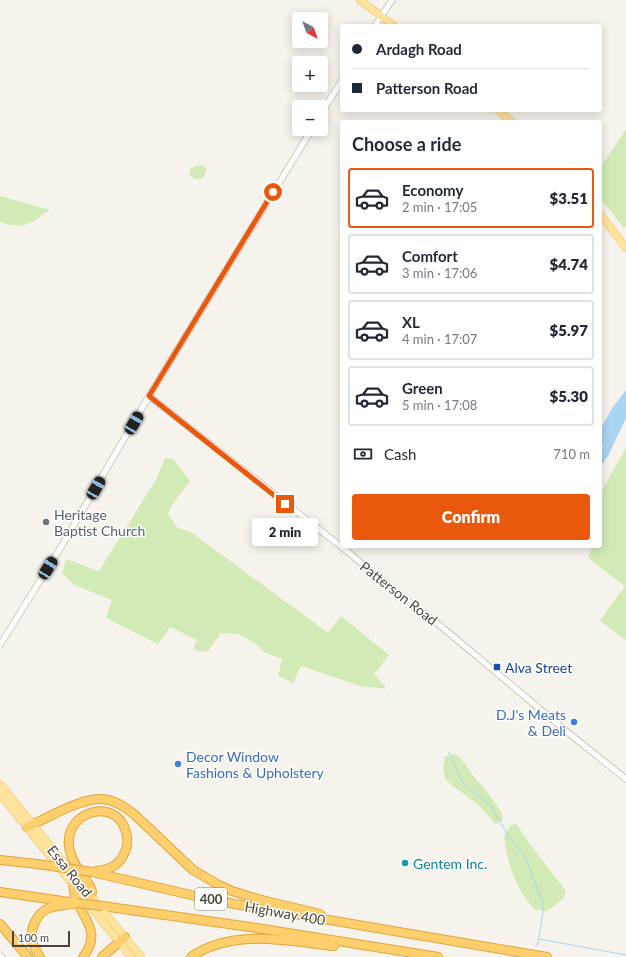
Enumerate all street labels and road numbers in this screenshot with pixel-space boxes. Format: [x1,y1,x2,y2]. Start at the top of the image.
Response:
street label: Patterson Road [357,558,441,628]
street label: Essa Road [44,842,96,900]
road number: 400 [195,888,227,910]
street label: Highway 400 [243,898,327,928]

